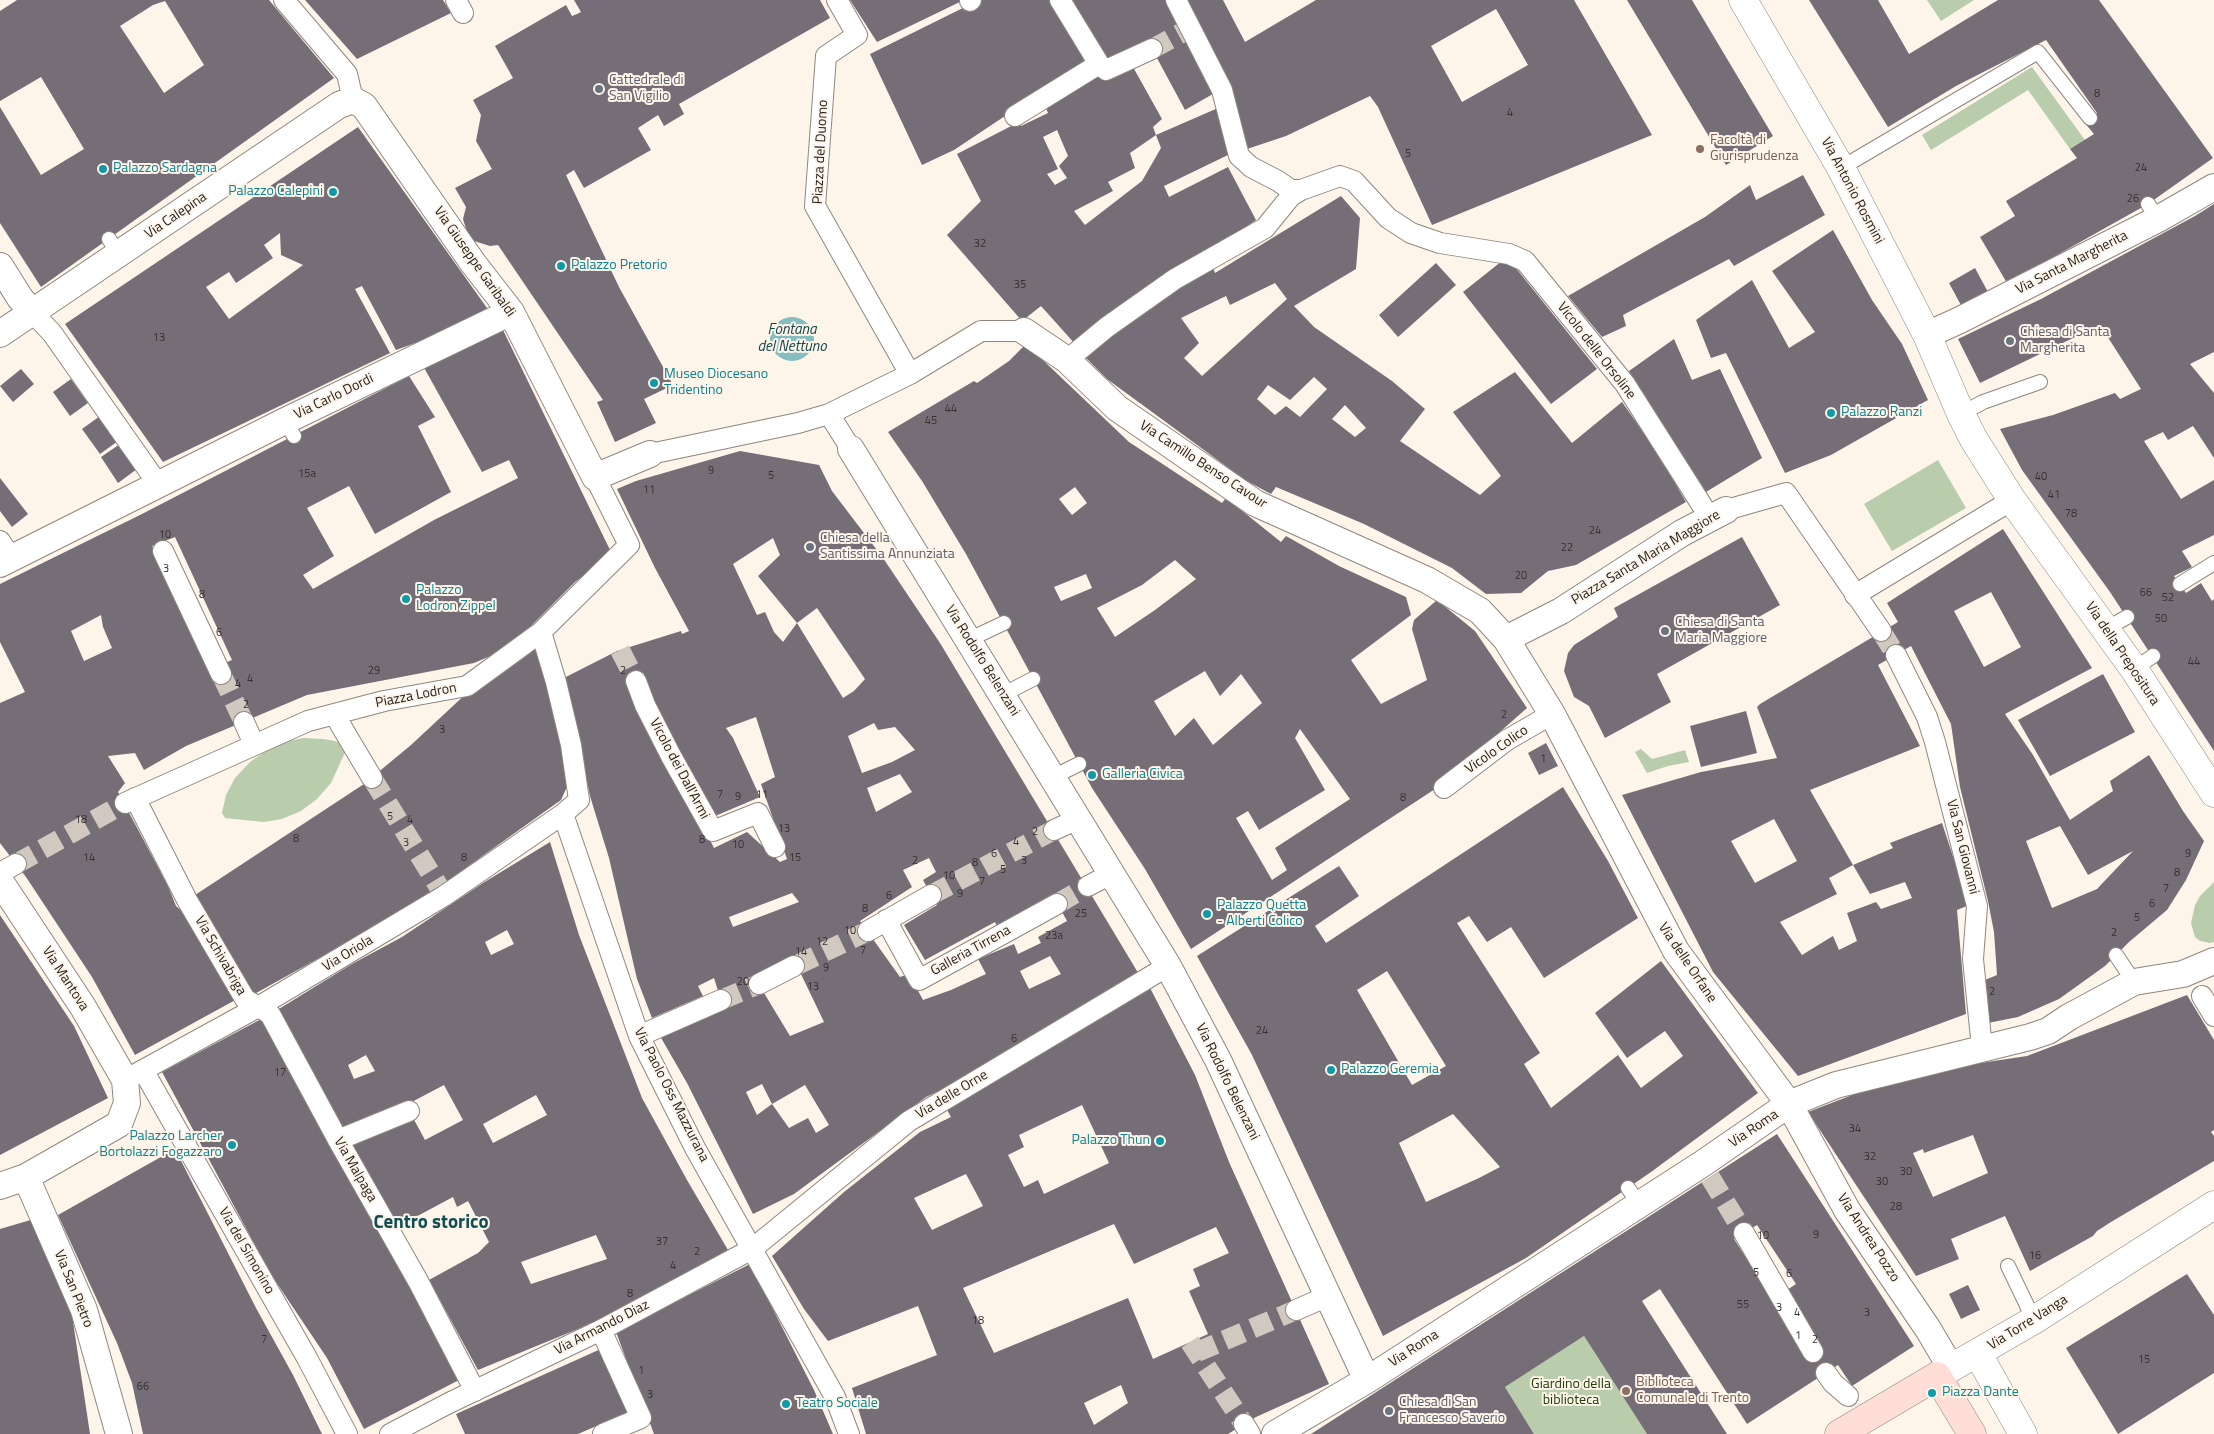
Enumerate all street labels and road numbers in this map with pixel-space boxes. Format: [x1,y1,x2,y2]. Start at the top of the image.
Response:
street label: Piazza del Duomo [810,99,832,205]
street label: Via Antonio Rosmini [1817,135,1887,247]
street label: Via Calepina [142,189,210,243]
street label: Via Giuseppe Garibaldi [430,204,518,320]
street label: Via Santa Margherita [2013,227,2131,299]
street label: Vicolo delle Orsoline [1553,299,1639,403]
street label: Via Carlo Dordi [292,371,376,423]
street label: Via Camillo Benso Cavour [1136,417,1270,513]
street label: Piazza Santa Maria Maggiore [1569,507,1723,609]
street label: Via della Prepositura [2081,599,2163,709]
street label: Via Rodolfo Belenzani [941,602,1023,720]
street label: Piazza Lodron [374,680,458,712]
street label: Vicolo dei Dall'Armi [645,716,713,822]
street label: Vicolo Colico [1462,722,1532,778]
street label: Via San Giovanni [1942,798,1982,896]
street label: Via Schivabriga [191,913,249,999]
street label: Via delle Orfane [1654,920,1720,1006]
street label: Galleria Tirrena [928,922,1014,980]
street label: Via Oriola [320,932,376,976]
street label: Via Mantova [38,944,92,1014]
street label: Via Rodolfo Belenzani [1191,1021,1263,1143]
street label: Via Paolo Oss Mazzurana [630,1025,712,1165]
street label: Via delle Orne [913,1067,991,1123]
street label: Via Roma [1726,1106,1782,1152]
street label: Via Malpaga [330,1135,380,1205]
street label: Via Andrea Pozzo [1833,1191,1903,1285]
street label: Via del Simonino [214,1205,278,1297]
street label: Via San Pietro [50,1248,96,1330]
street label: Via Torre Vanga [1985,1292,2071,1354]
street label: Via Armando Diaz [552,1297,652,1359]
street label: Via Roma [1386,1327,1442,1371]

